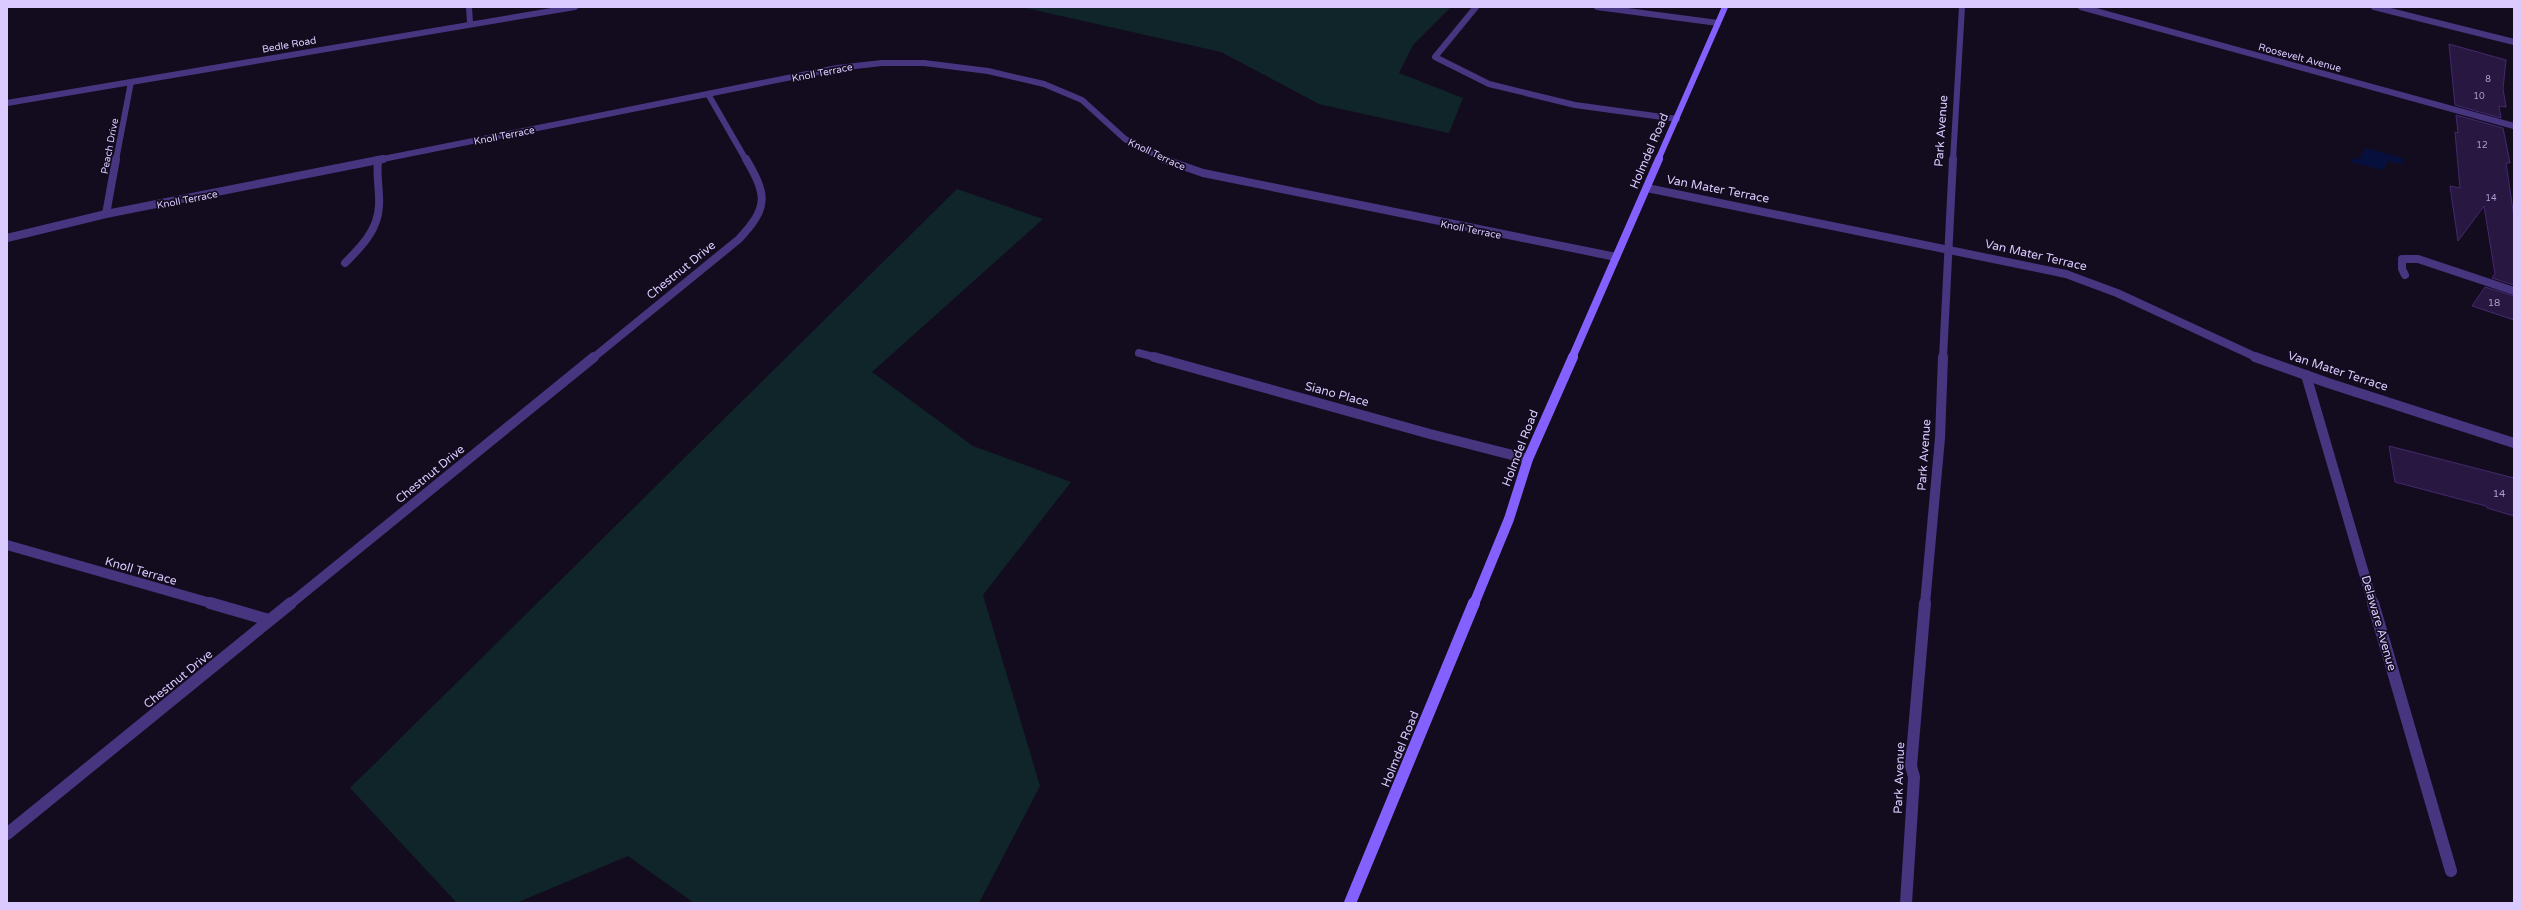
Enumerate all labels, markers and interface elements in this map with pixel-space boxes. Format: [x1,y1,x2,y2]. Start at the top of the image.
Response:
street label: Bedle Road [261,34,317,56]
street label: Roosevelt Avenue [2257,41,2343,75]
street label: Knoll Terrace [791,61,854,85]
house number: 8 [2485,74,2491,85]
house number: 10 [2473,91,2485,102]
street label: Park Avenue [1932,95,1950,167]
street label: Holmdel Road [1627,111,1671,191]
street label: Peach Drive [99,117,121,175]
street label: Knoll Terrace [473,124,536,148]
street label: Knoll Terrace [1126,136,1187,174]
house number: 12 [2476,140,2488,151]
street label: Van Mater Terrace [1665,172,1771,206]
street label: Knoll Terrace [156,188,219,212]
house number: 14 [2485,193,2497,204]
street label: Knoll Terrace [1439,218,1503,242]
street label: Van Mater Terrace [1984,236,2089,274]
street label: Chestnut Drive [644,238,718,302]
house number: 18 [2488,297,2500,309]
street label: Van Mater Terrace [2286,348,2390,394]
street label: Siano Place [1304,379,1371,409]
street label: Holmdel Road [1499,408,1541,488]
street label: Park Avenue [1915,419,1933,491]
street label: Chestnut Drive [393,442,467,506]
house number: 14 [2493,488,2505,500]
street label: Knoll Terrace [103,554,179,588]
street label: Delaware Avenue [2359,574,2399,673]
street label: Chestnut Drive [141,647,215,711]
street label: Holmdel Road [1378,709,1422,789]
street label: Park Avenue [1891,742,1907,814]

